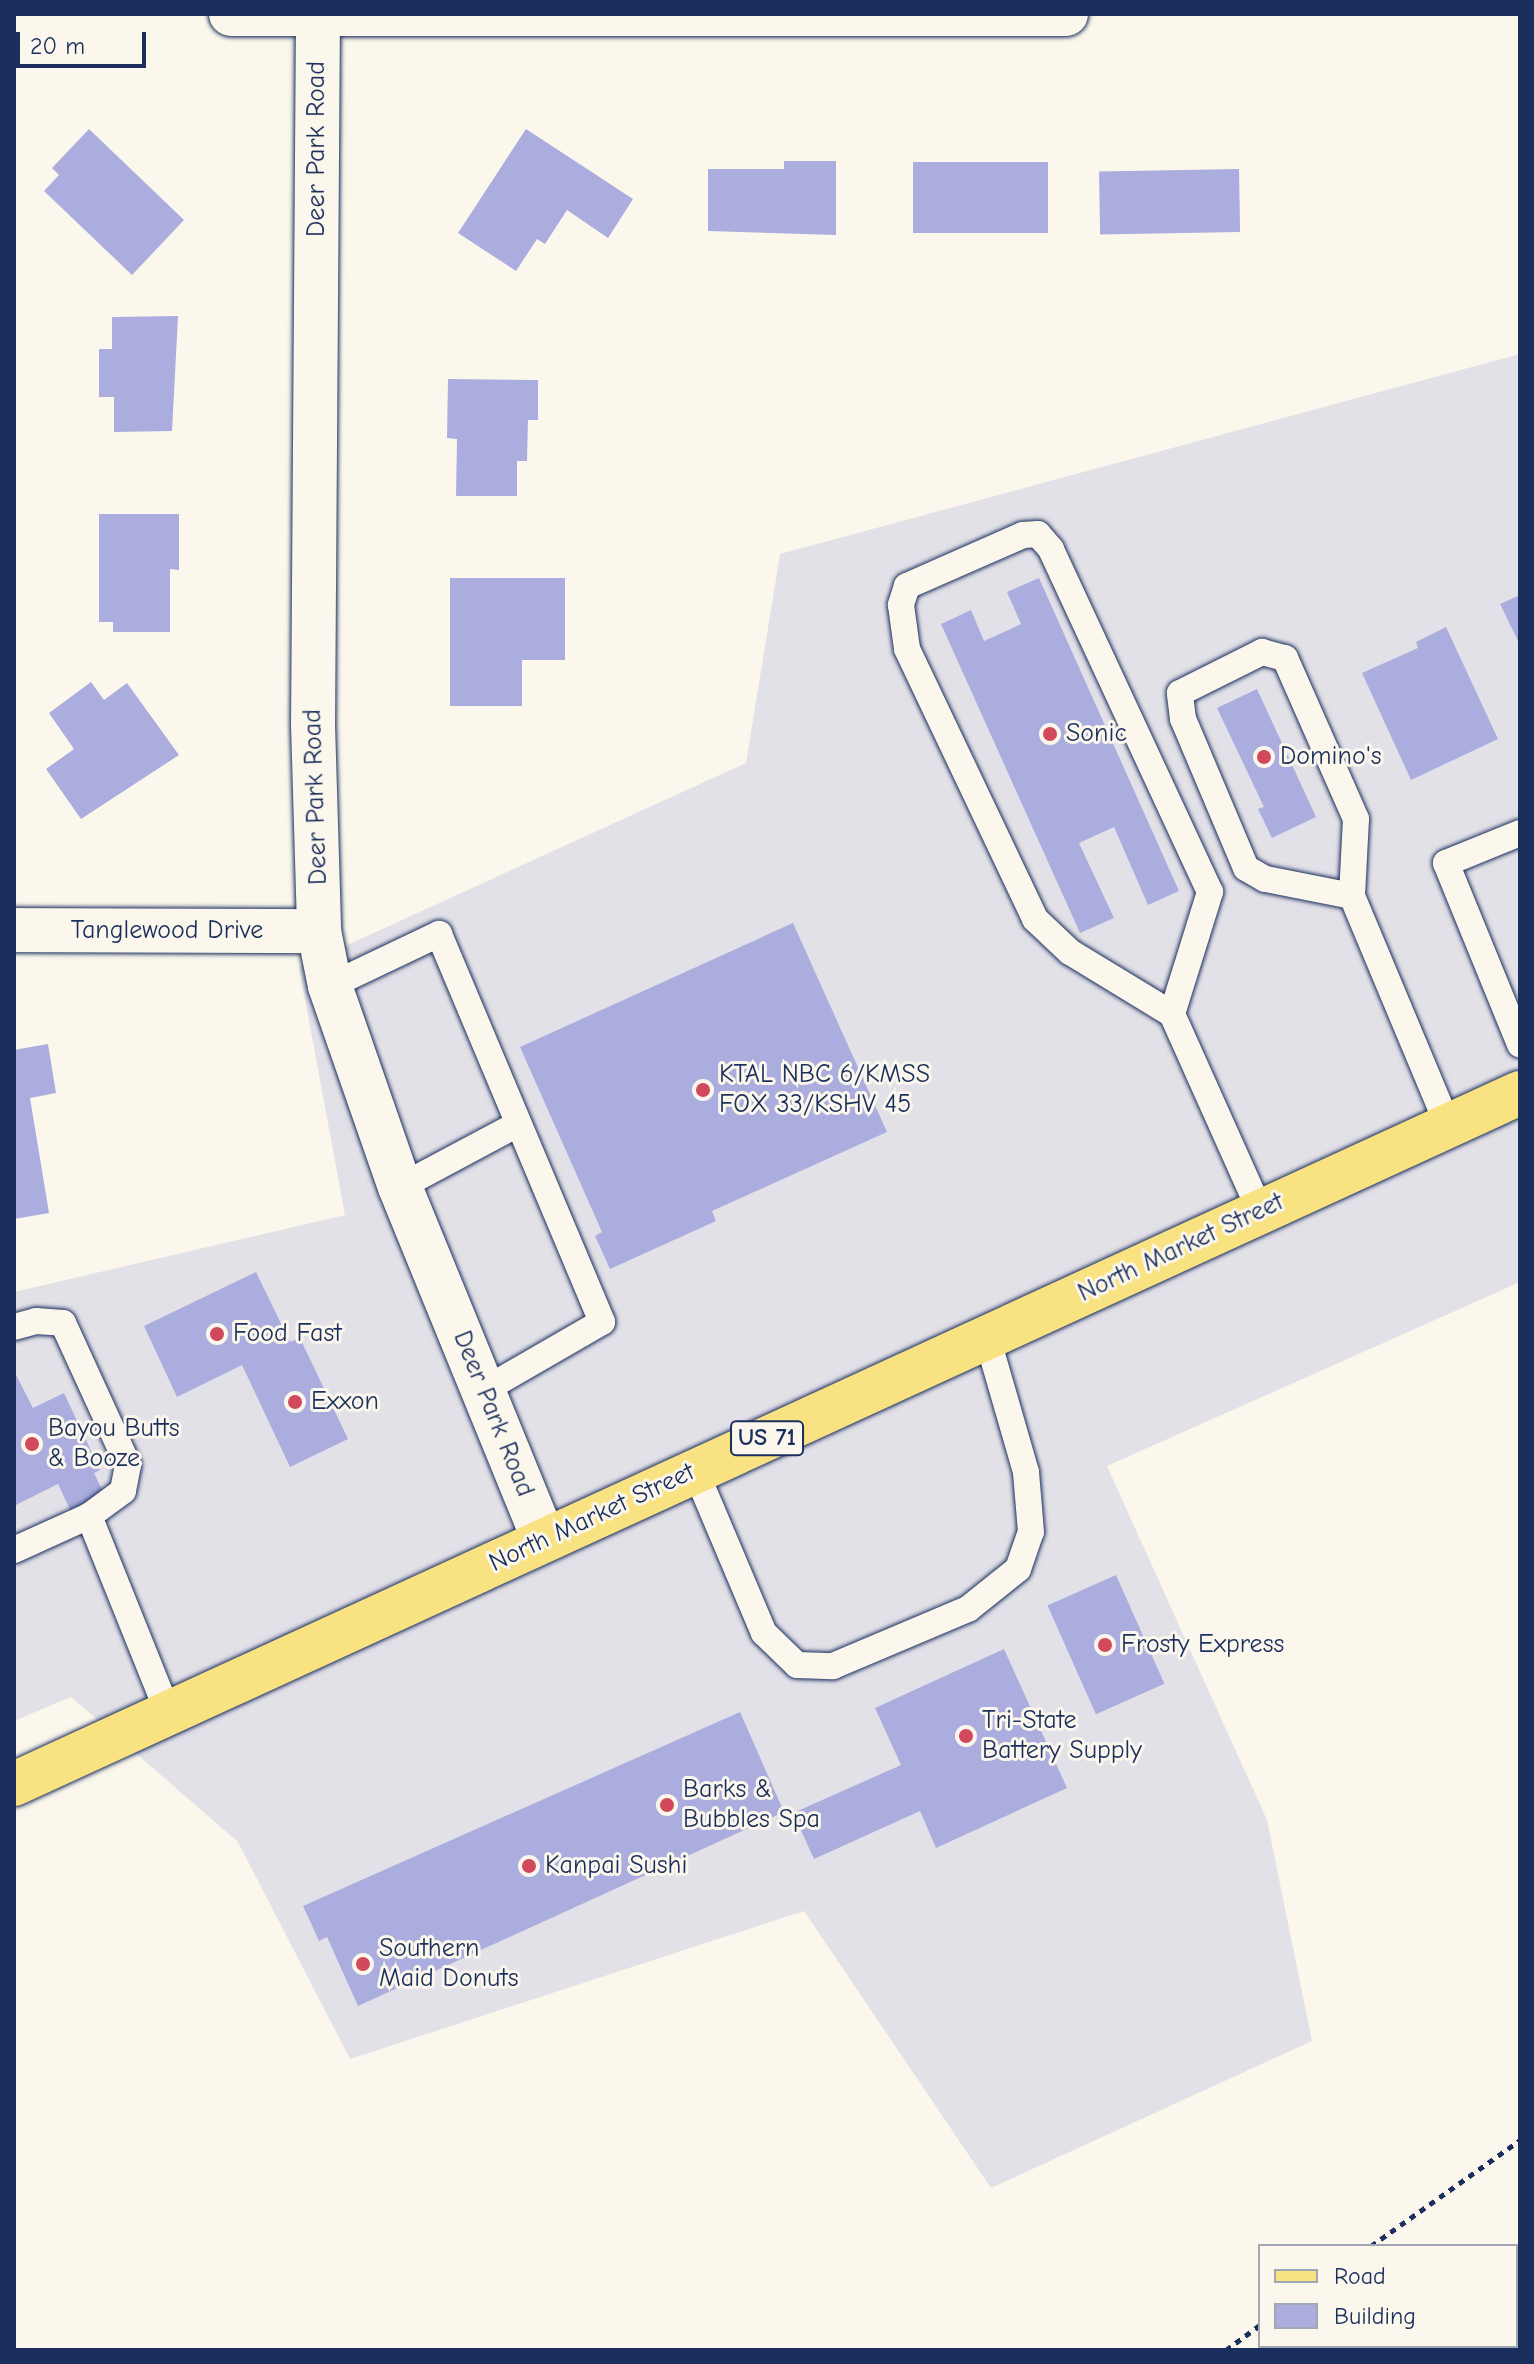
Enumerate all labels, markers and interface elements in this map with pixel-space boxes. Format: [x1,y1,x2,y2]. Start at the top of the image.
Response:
scale bar [20,16,150,66]
text: 20 m [30,32,85,60]
street label: Deer Park Road [301,61,333,237]
street label: Deer Park Road [297,708,335,886]
place label: Sonic [1066,718,1127,750]
marker: Sonic [1041,725,1059,743]
place label: Domino's [1280,741,1382,773]
marker: Domino's [1255,748,1273,766]
street label: Tanglewood Drive [71,915,263,947]
place label: KTAL NBC 6/KMSS FOX 33/KSHV 45 [719,1059,930,1120]
marker: KTAL NBC 6/KMSS FOX 33/KSHV 45 [694,1081,712,1099]
street label: North Market Street [1073,1187,1289,1309]
place label: Food Fast [233,1318,342,1350]
marker: Food Fast [208,1325,226,1343]
street label: Deer Park Road [446,1327,540,1501]
place label: Exxon [311,1386,379,1418]
marker: Exxon [286,1393,304,1411]
place label: Bayou Butts & Booze [48,1413,180,1474]
road number: US 71 [729,1418,805,1458]
marker: Bayou Butts & Booze [23,1435,41,1453]
street label: North Market Street [484,1457,700,1579]
place label: Frosty Express [1121,1629,1284,1661]
marker: Frosty Express [1096,1636,1114,1654]
place label: Tri-State Battery Supply [982,1705,1142,1766]
marker: Tri-State Battery Supply [957,1727,975,1745]
place label: Barks & Bubbles Spa [683,1774,820,1836]
marker: Barks & Bubbles Spa [658,1796,676,1814]
place label: Kanpai Sushi [545,1850,687,1882]
marker: Kanpai Sushi [520,1857,538,1875]
place label: Southern Maid Donuts [379,1933,519,1994]
marker: Southern Maid Donuts [354,1955,372,1973]
legend [1258,2244,1518,2348]
text: Road [1334,2262,1386,2290]
text: Building [1334,2302,1416,2330]

